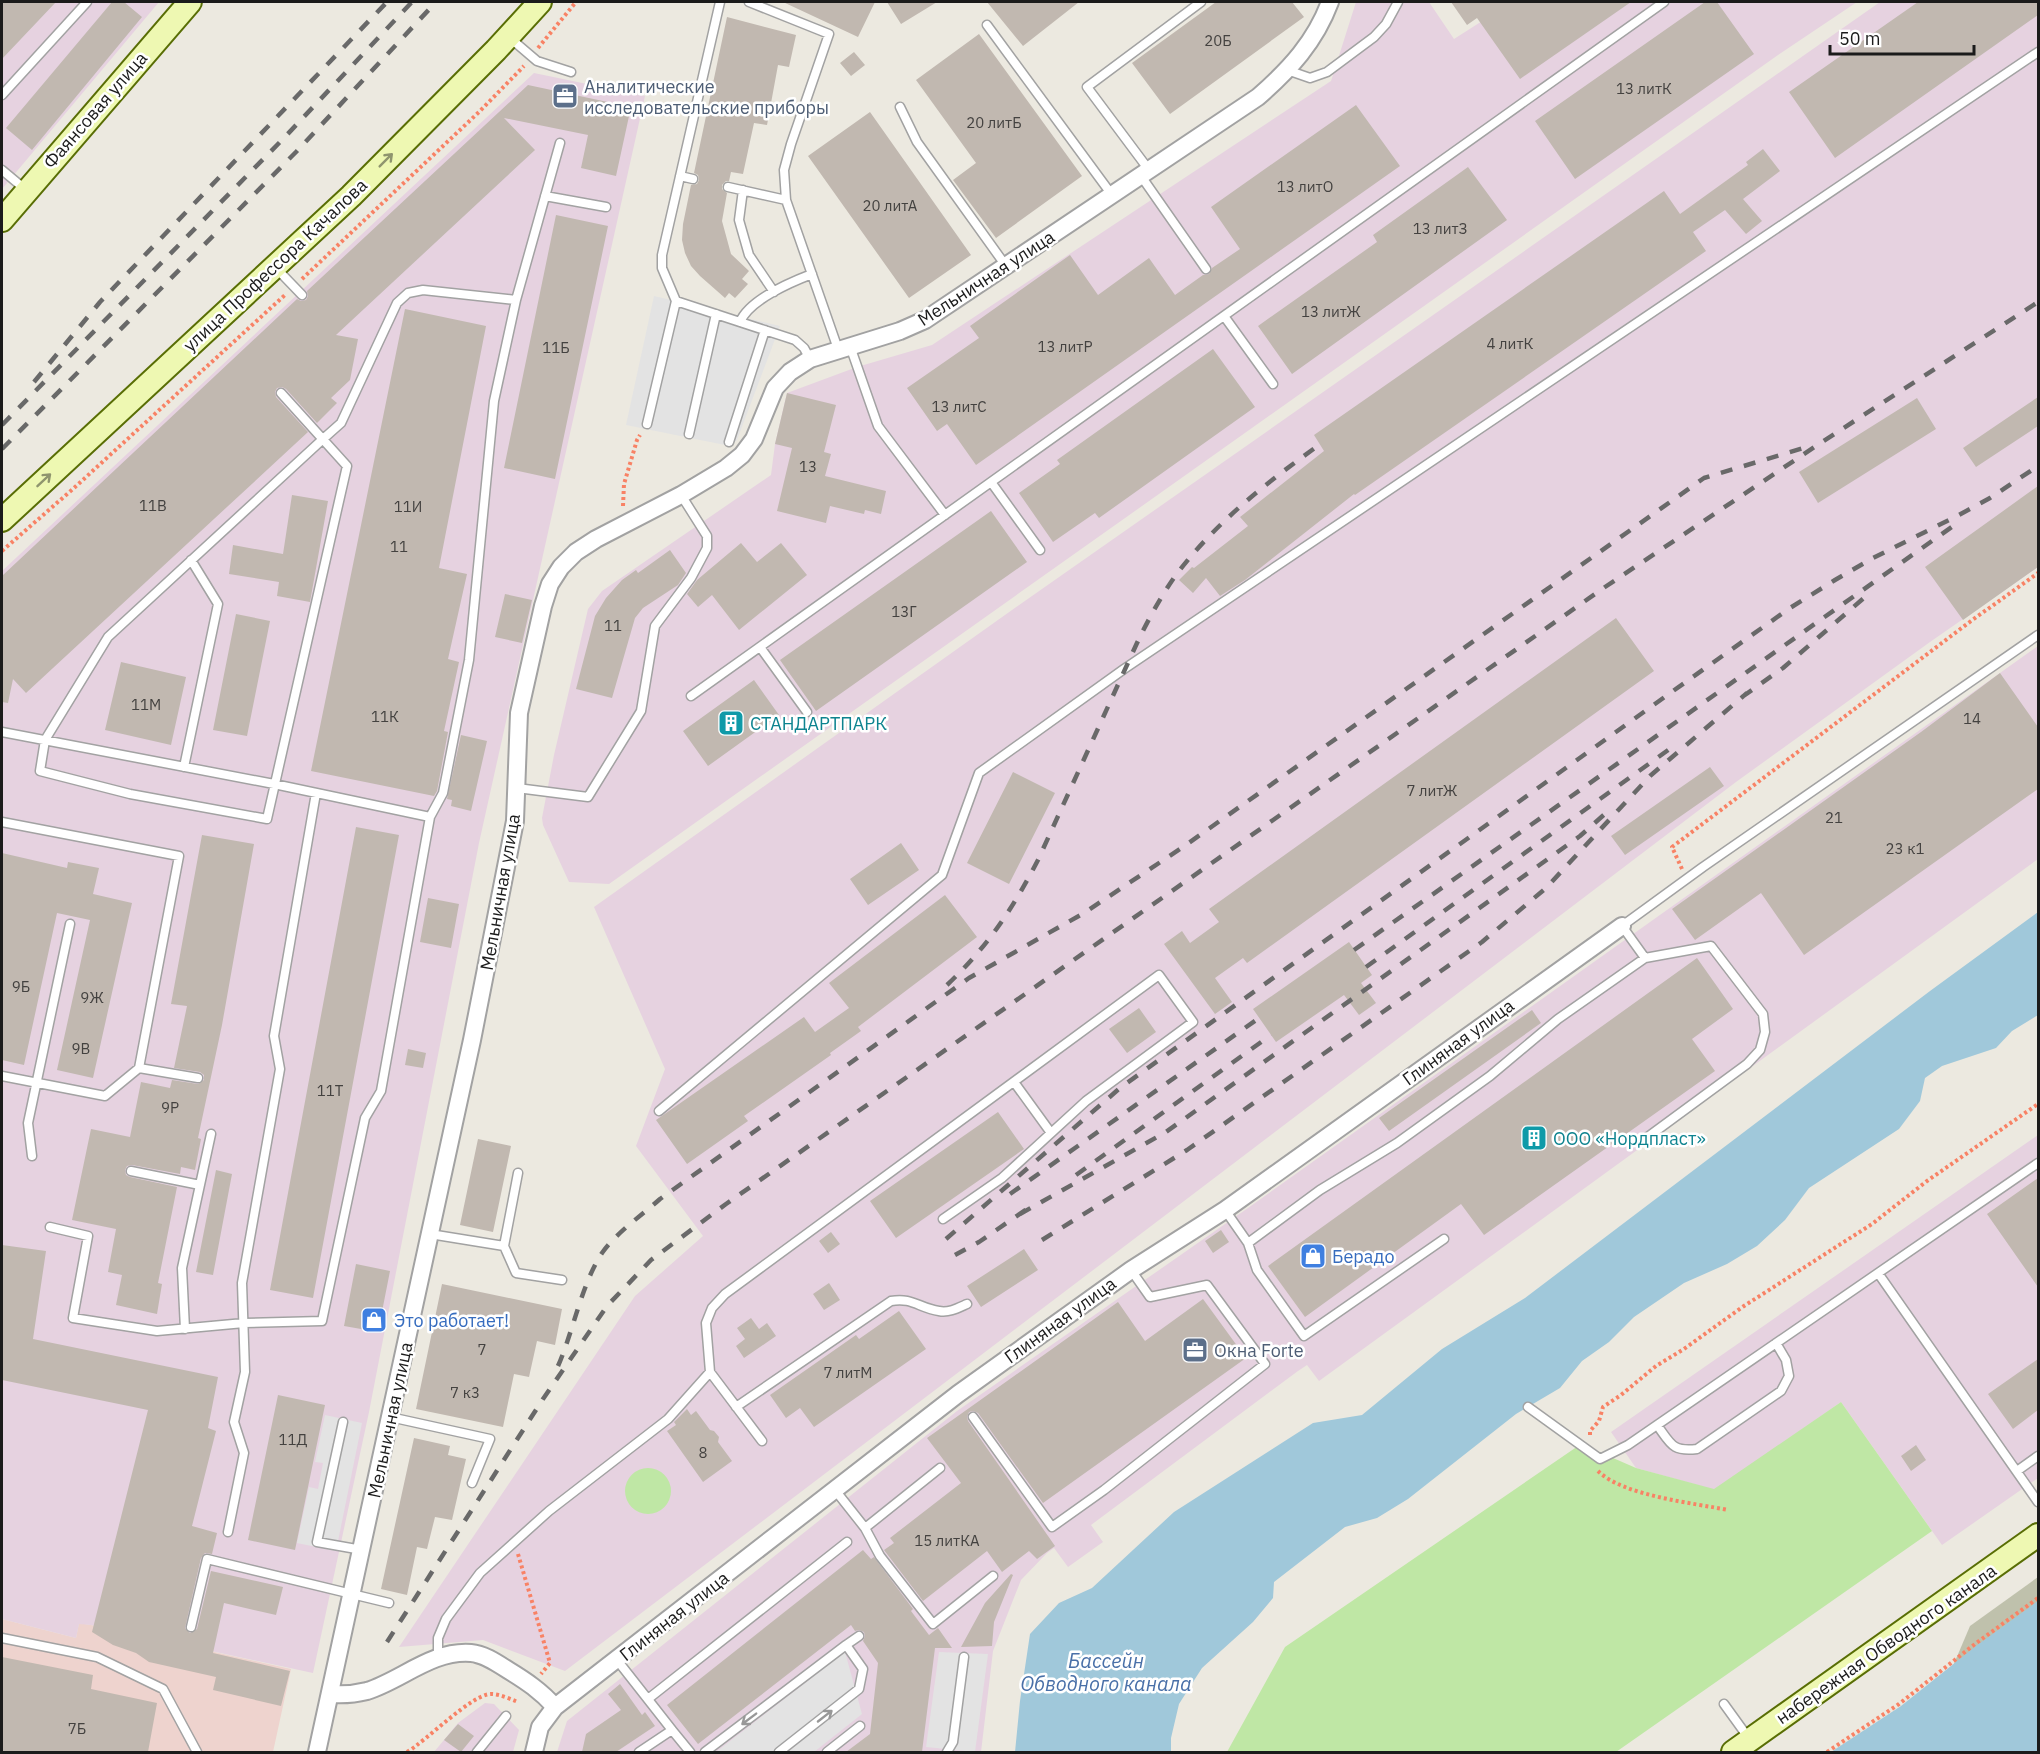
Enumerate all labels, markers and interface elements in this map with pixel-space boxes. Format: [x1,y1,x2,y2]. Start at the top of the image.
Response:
scale bar [1830,18,1974,56]
text: 50 m [1839,27,1881,50]
house number: 20Б [1204,31,1232,50]
street label: Фаянсовая улица [38,47,152,173]
place label: Аналитические исследовательские приборы [584,75,829,119]
house number: 13 литК [1616,79,1672,98]
office icon: Аналитические исследовательские приборы [550,81,580,111]
house number: 20 литБ [966,113,1022,132]
one-way arrow [378,153,393,168]
street label: улица Профессора Качалова [178,173,372,356]
house number: 13 литО [1277,177,1333,196]
house number: 20 литА [863,196,918,215]
house number: 13 литЗ [1413,219,1467,238]
street label: Мельничная улица [913,225,1059,331]
house number: 13 литЖ [1301,302,1361,321]
house number: 4 литК [1487,334,1533,353]
house number: 13 литР [1037,337,1093,356]
house number: 11Б [542,338,570,357]
house number: 13 литС [931,397,987,416]
house number: 13 [799,457,817,476]
one-way arrow [36,473,51,487]
house number: 11В [139,496,167,515]
house number: 11И [394,497,422,516]
house number: 11 [390,537,408,556]
house number: 13Г [891,602,917,621]
house number: 11 [604,616,622,635]
house number: 11М [131,695,161,714]
house number: 11К [371,707,399,726]
building icon: СТАНДАРТПАРК [716,708,746,738]
house number: 14 [1963,709,1981,728]
place label: СТАНДАРТПАРК [750,712,887,735]
house number: 7 литЖ [1406,781,1458,800]
house number: 21 [1825,808,1843,827]
street label: Мельничная улица [475,811,525,972]
house number: 23 к1 [1886,839,1924,858]
house number: 9Б [12,977,30,996]
house number: 9Ж [80,988,104,1007]
street label: Глиняная улица [1398,994,1519,1090]
house number: 9В [72,1039,90,1058]
house number: 11Т [317,1081,344,1100]
house number: 9Р [161,1098,179,1117]
building icon: ООО «Нордпласт» [1519,1123,1549,1153]
place label: ООО «Нордпласт» [1553,1127,1706,1150]
shop icon: Берадо [1298,1241,1328,1271]
place label: Берадо [1332,1245,1395,1268]
street label: Глиняная улица [1000,1272,1121,1368]
shop icon: Это работает! [359,1305,389,1335]
place label: Это работает! [394,1309,509,1332]
office icon: Окна Forte [1180,1335,1210,1365]
place label: Окна Forte [1214,1339,1304,1362]
street label: Мельничная улица [362,1340,418,1500]
house number: 7 [477,1340,487,1359]
house number: 7 литМ [823,1363,873,1382]
house number: 7 к3 [450,1383,480,1402]
house number: 11Д [279,1430,308,1449]
house number: 8 [698,1443,708,1462]
house number: 15 литКА [914,1531,980,1550]
street label: набережная Обводного канала [1771,1559,2001,1729]
street label: Глиняная улица [615,1566,734,1666]
water label: Бассейн Обводного канала [1020,1647,1192,1697]
one-way arrow [817,1710,833,1723]
one-way arrow [741,1713,757,1726]
house number: 7Б [68,1719,86,1738]

